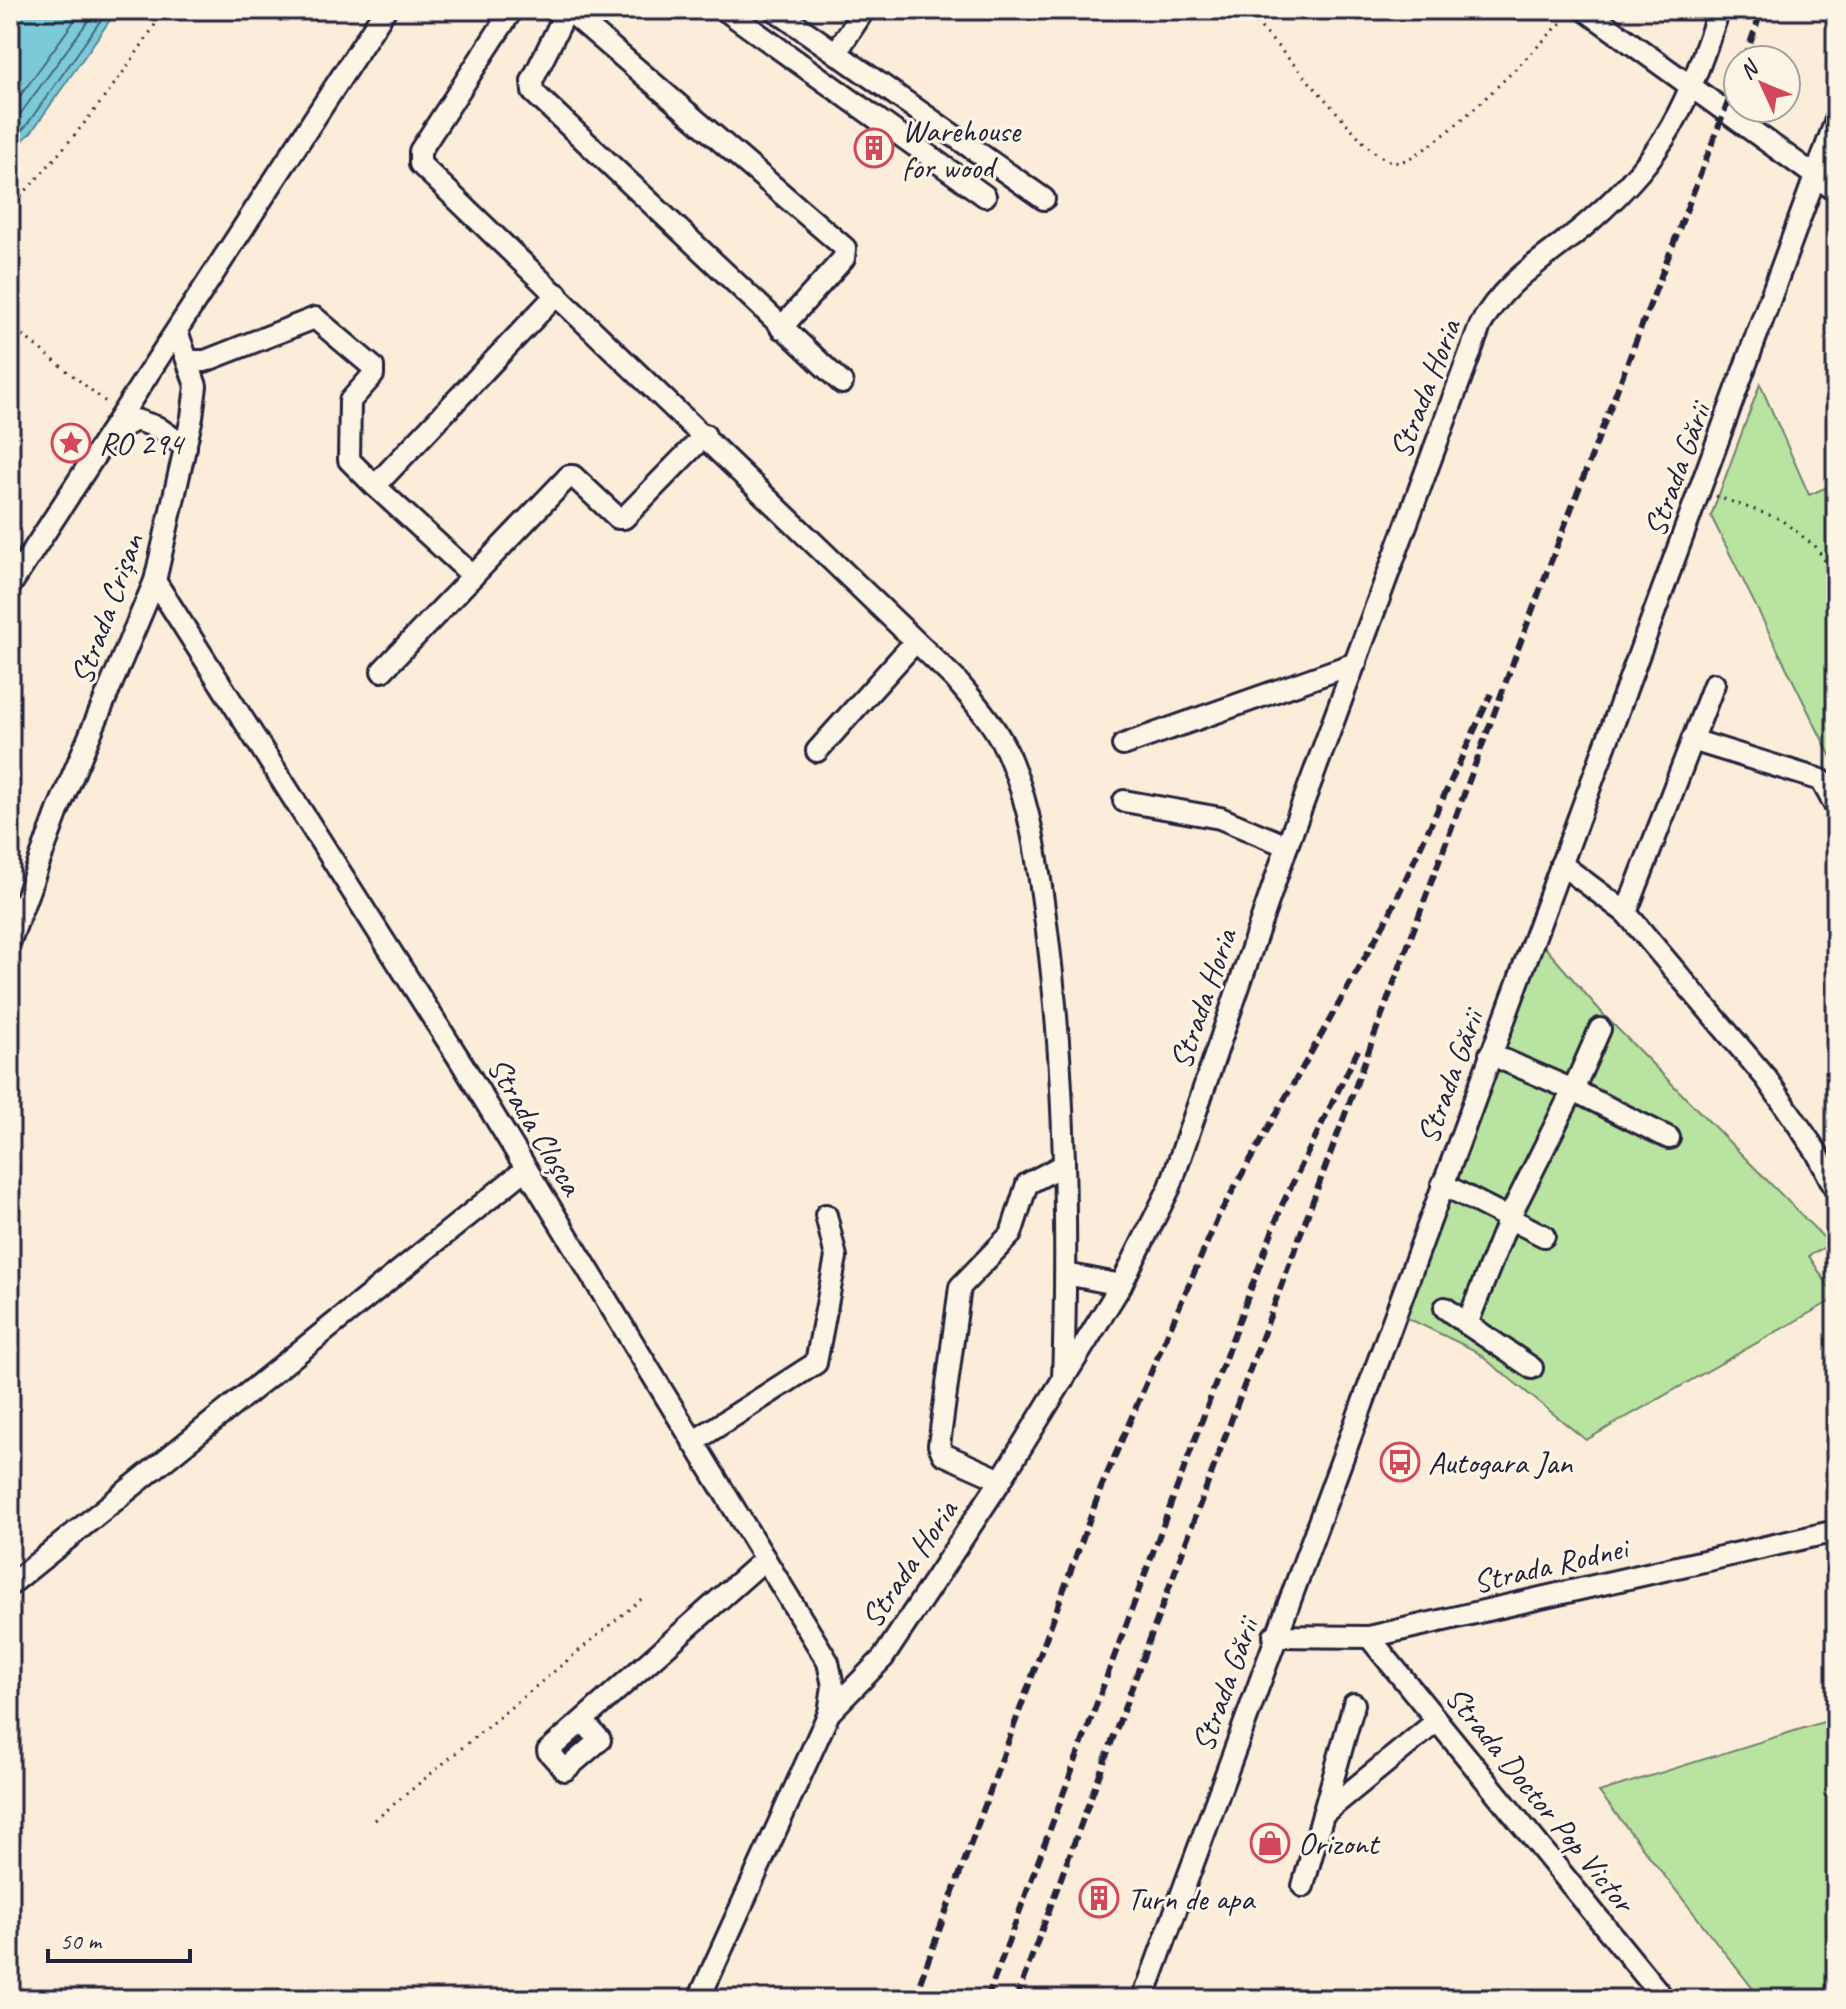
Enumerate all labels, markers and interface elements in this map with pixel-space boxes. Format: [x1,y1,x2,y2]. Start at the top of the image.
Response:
north arrow [1722,44,1802,124]
text: N [1734,54,1765,85]
place label: Warehouse for wood [902,110,1023,188]
building icon: Warehouse for wood [853,127,895,169]
street label: Strada Horia [1380,312,1471,464]
street label: Strada Gării [1634,394,1721,542]
place icon: RO 294 [50,422,92,464]
place label: RO 294 [99,423,186,464]
street label: Strada Crișan [61,527,154,690]
street label: Strada Horia [1160,922,1247,1074]
street label: Strada Gării [1407,1001,1494,1149]
street label: Strada Cloșca [478,1050,593,1204]
bus stop icon: Autogara Jan [1379,1441,1421,1483]
place label: Autogara Jan [1428,1442,1574,1483]
street label: Strada Horia [851,1491,968,1636]
street label: Strada Rodnei [1469,1526,1635,1603]
street label: Strada Gării [1182,1609,1269,1757]
street label: Strada Doctor Pop Victor [1436,1678,1646,1923]
shop icon: Orizont [1249,1822,1291,1864]
place label: Orizont [1298,1823,1381,1864]
building icon: Turn de apa [1078,1877,1120,1919]
place label: Turn de apa [1127,1878,1256,1919]
scale bar [48,1913,190,1963]
text: 50 m [60,1926,103,1956]

